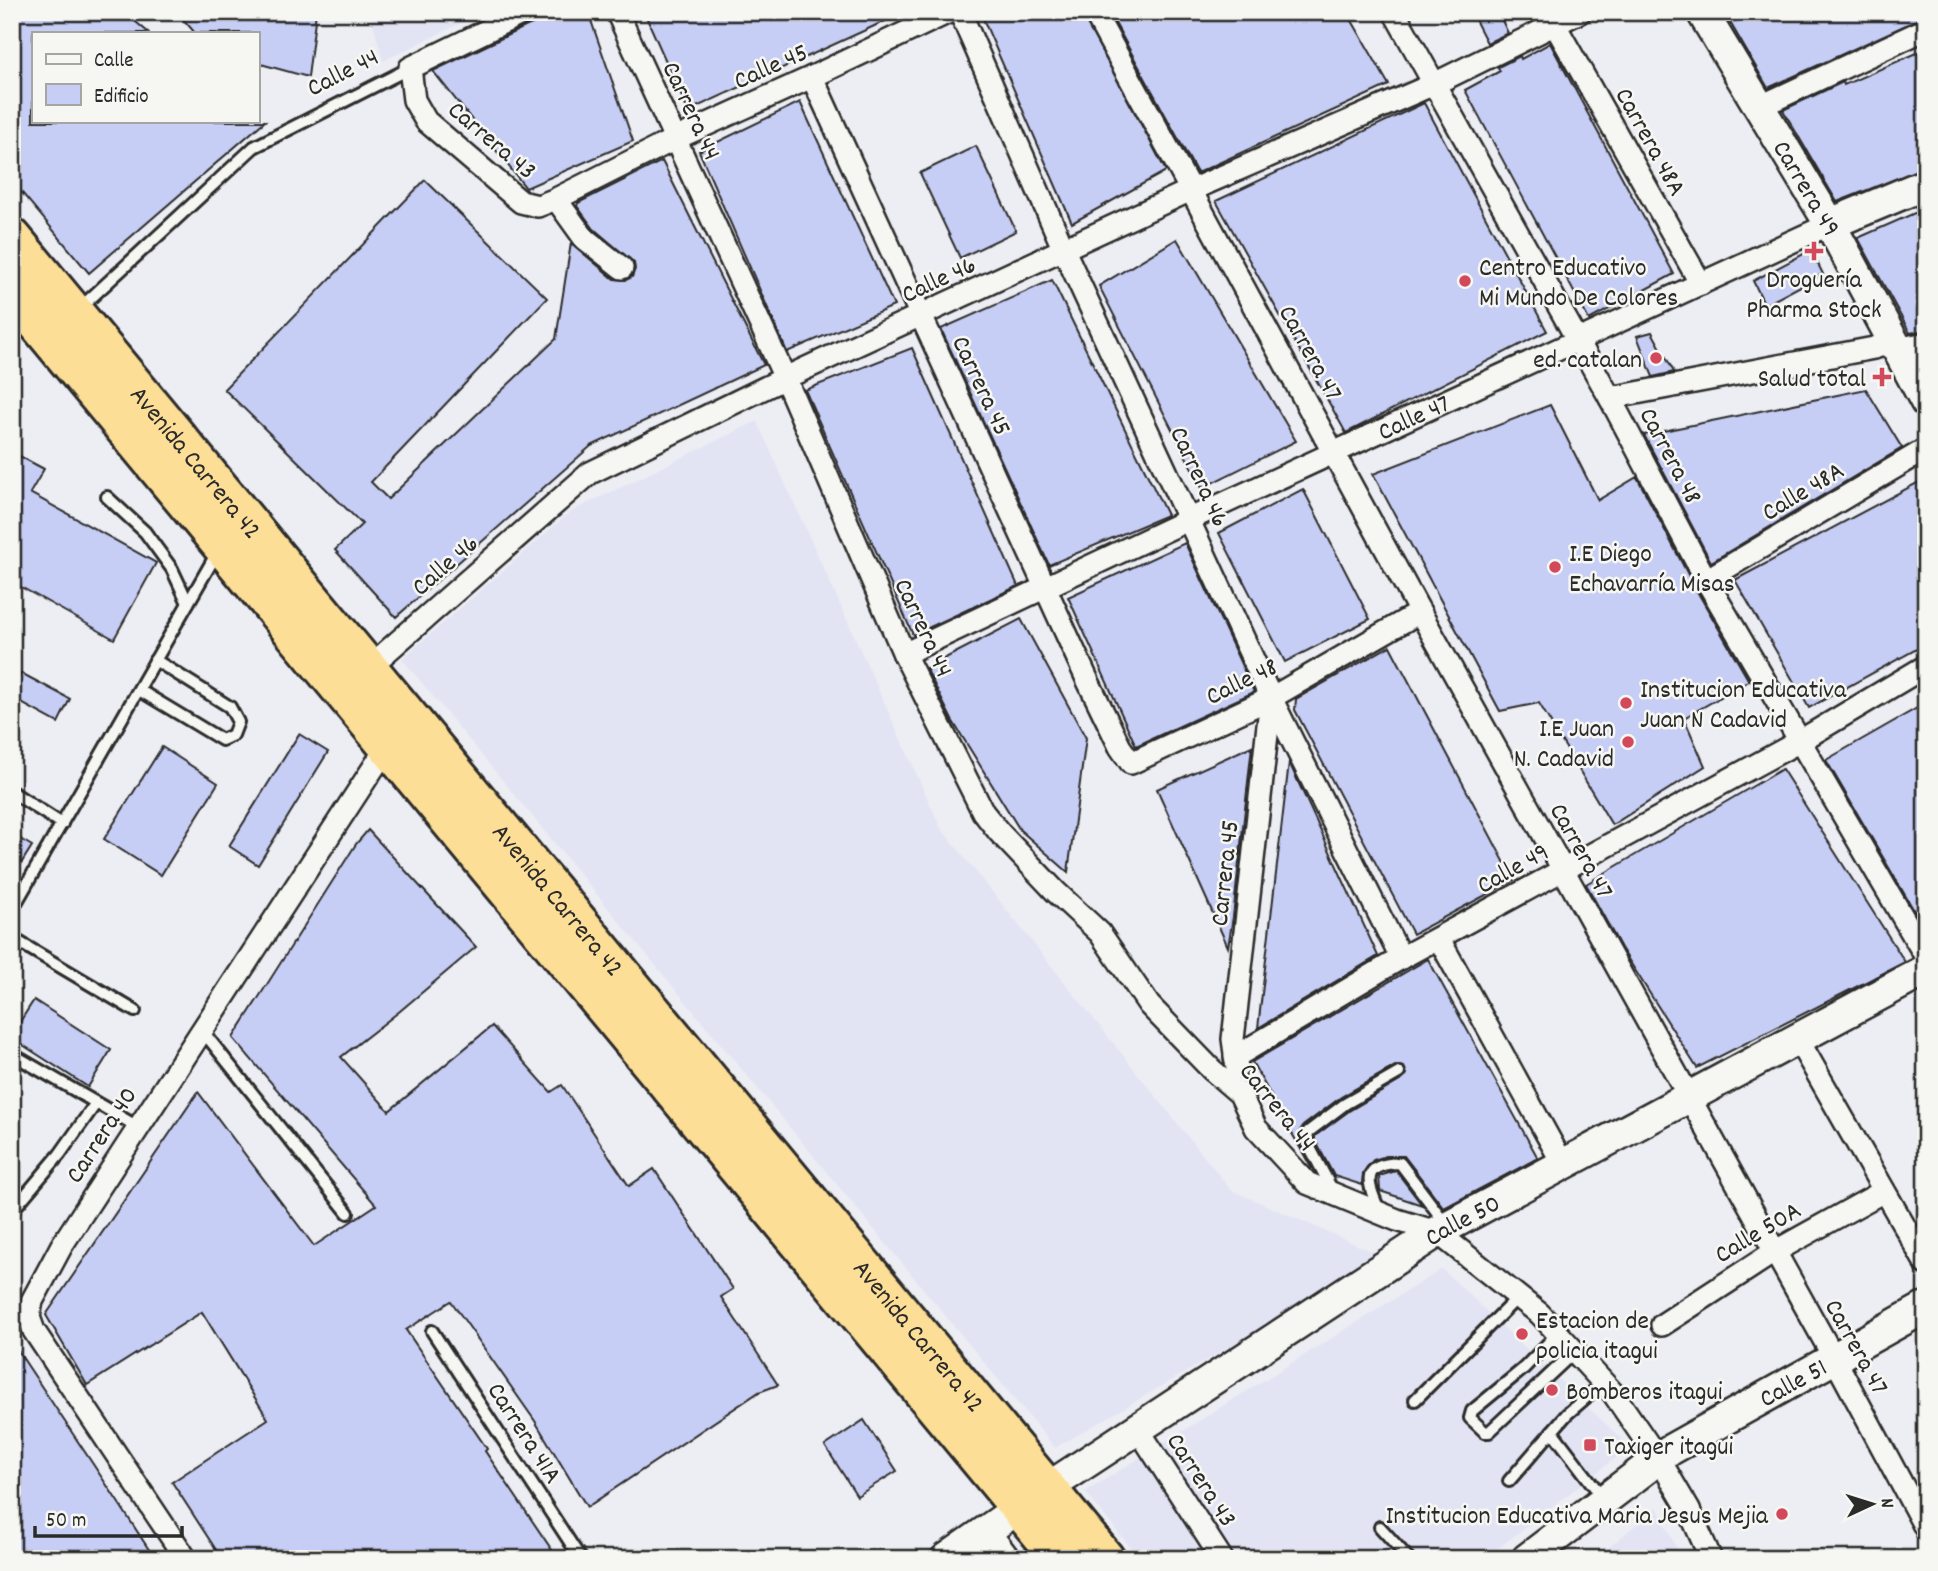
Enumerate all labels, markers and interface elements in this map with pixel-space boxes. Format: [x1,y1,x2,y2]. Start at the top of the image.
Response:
legend [32,32,259,122]
street label: Calle 45 [728,36,814,101]
street label: Calle 44 [301,40,386,108]
text: Calle [94,47,133,77]
street label: Carrera 44 [651,56,729,167]
street label: Carrera 48A [1604,82,1694,204]
text: Edificio [94,83,149,113]
street label: Carrera 43 [438,93,543,190]
street label: Carrera 49 [1762,134,1848,244]
marker: Droguería Pharma Stock [1806,243,1822,259]
street label: Calle 46 [896,248,983,314]
place label: Centro Educativo Mi Mundo De Colores [1479,251,1678,318]
place label: Droguería Pharma Stock [1746,263,1882,330]
marker: Centro Educativo Mi Mundo De Colores [1457,273,1473,289]
street label: Carrera 47 [1267,299,1350,408]
street label: Carrera 45 [941,330,1019,443]
place label: ed. catalan [1533,343,1642,380]
marker: ed. catalan [1648,350,1664,366]
place label: Salud total [1758,362,1866,399]
marker: Salud total [1872,367,1892,387]
street label: Avenida Carrera 42 [120,379,269,548]
street label: Calle 47 [1373,387,1457,452]
street label: Carrera 48 [1628,402,1710,512]
street label: Carrera 46 [1158,421,1237,534]
street label: Calle 48A [1756,454,1852,532]
street label: Calle 46 [405,527,488,606]
place label: I.E Diego Echavarría Misas [1569,537,1735,604]
marker: I.E Diego Echavarría Misas [1547,559,1563,575]
street label: Carrera 44 [883,573,961,684]
street label: Calle 48 [1200,650,1285,716]
place label: Institucion Educativa Juan N Cadavid [1640,673,1847,740]
marker: Institucion Educativa Juan N Cadavid [1618,695,1634,711]
place label: I.E Juan N. Cadavid [1514,712,1614,779]
marker: I.E Juan N. Cadavid [1620,734,1636,750]
street label: Carrera 47 [1538,797,1621,906]
street label: Avenida Carrera 42 [482,817,631,986]
street label: Carrera 45 [1203,819,1250,928]
street label: Calle 49 [1471,835,1557,905]
street label: Carrera 44 [1229,1056,1324,1161]
street label: Carrera 40 [58,1080,148,1191]
street label: Calle 50 [1418,1186,1508,1257]
street label: Calle 50A [1708,1194,1809,1274]
street label: Avenida Carrera 42 [842,1253,992,1422]
street label: Carrera 47 [1813,1293,1896,1402]
place label: Estacion de policia itagui [1536,1304,1658,1371]
marker: Estacion de policia itagui [1514,1326,1530,1342]
street label: Calle 51 [1753,1351,1835,1419]
place label: Bomberos itagui [1566,1375,1723,1412]
street label: Carrera 41A [476,1376,570,1492]
marker: Bomberos itagui [1544,1382,1560,1398]
street label: Carrera 43 [1156,1426,1244,1535]
place label: Taxiger itagui [1604,1430,1734,1467]
marker: Taxiger itagui [1582,1437,1598,1453]
north arrow [1836,1470,1906,1540]
scale bar [35,1494,182,1538]
text: N [1872,1497,1899,1509]
place label: Institucion Educativa Maria Jesus Mejia [1386,1499,1769,1536]
marker: Institucion Educativa Maria Jesus Mejia [1774,1506,1790,1522]
text: 50 m [46,1507,86,1537]

